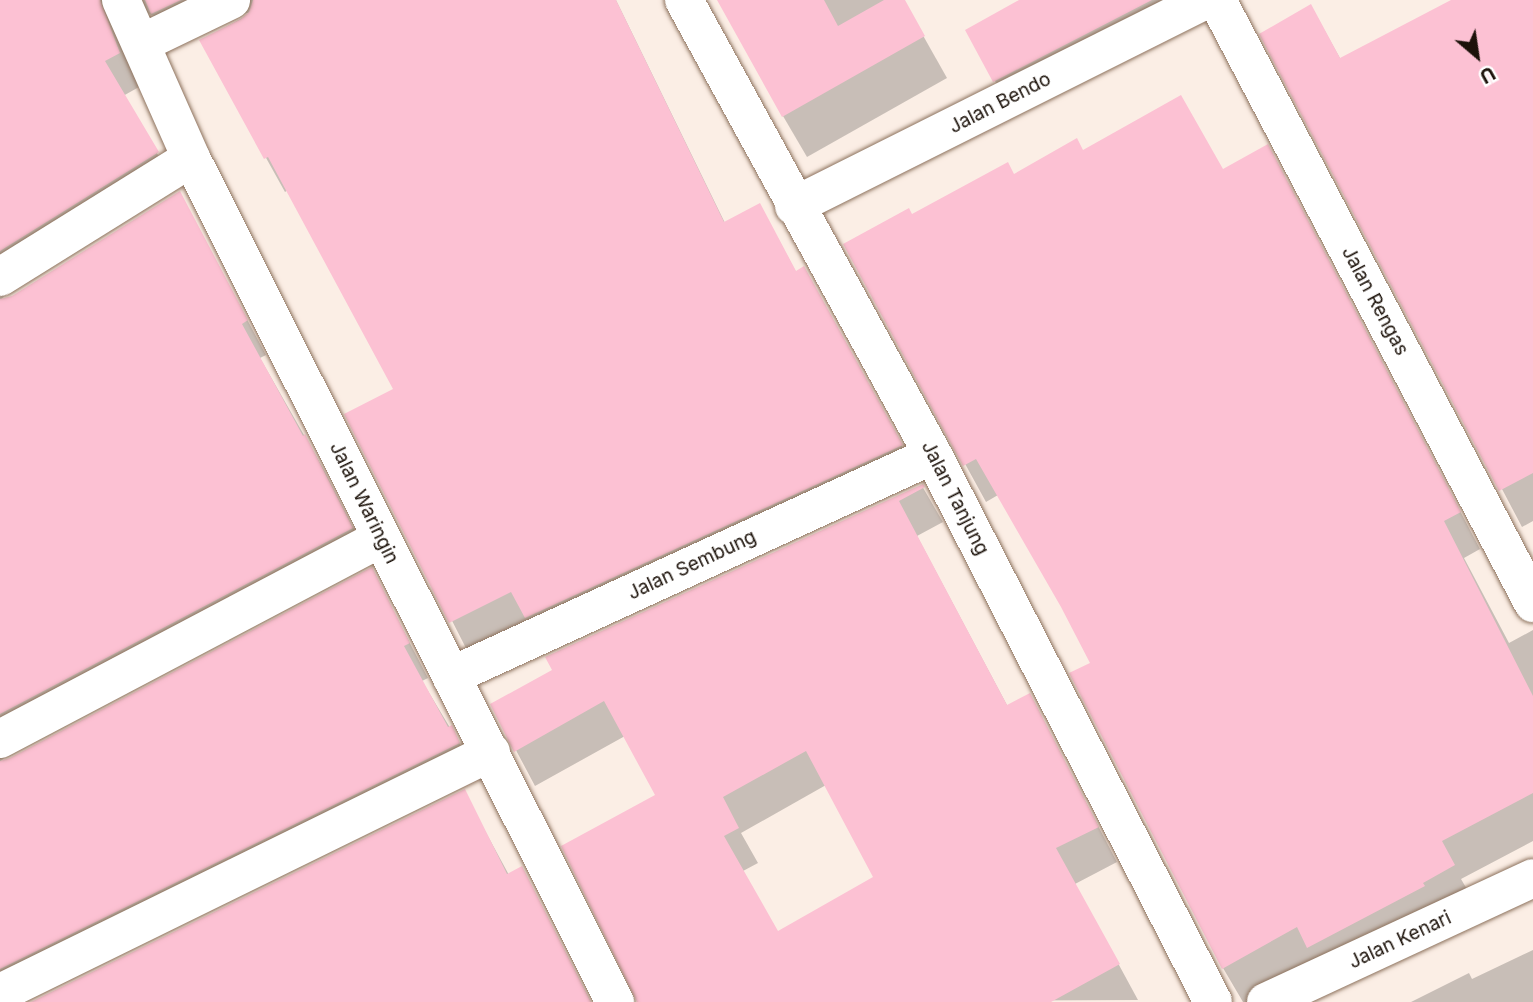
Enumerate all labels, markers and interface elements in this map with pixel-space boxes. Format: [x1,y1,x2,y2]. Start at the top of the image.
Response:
north arrow [1442,21,1512,91]
text: U [1476,61,1499,88]
street label: Jalan Bendo [945,68,1055,138]
street label: Jalan Rengas [1337,243,1413,359]
street label: Jalan Tanjung [917,437,993,559]
street label: Jalan Waringin [325,438,403,568]
street label: Jalan Sembung [624,525,760,605]
street label: Jalan Kenari [1345,906,1455,974]

